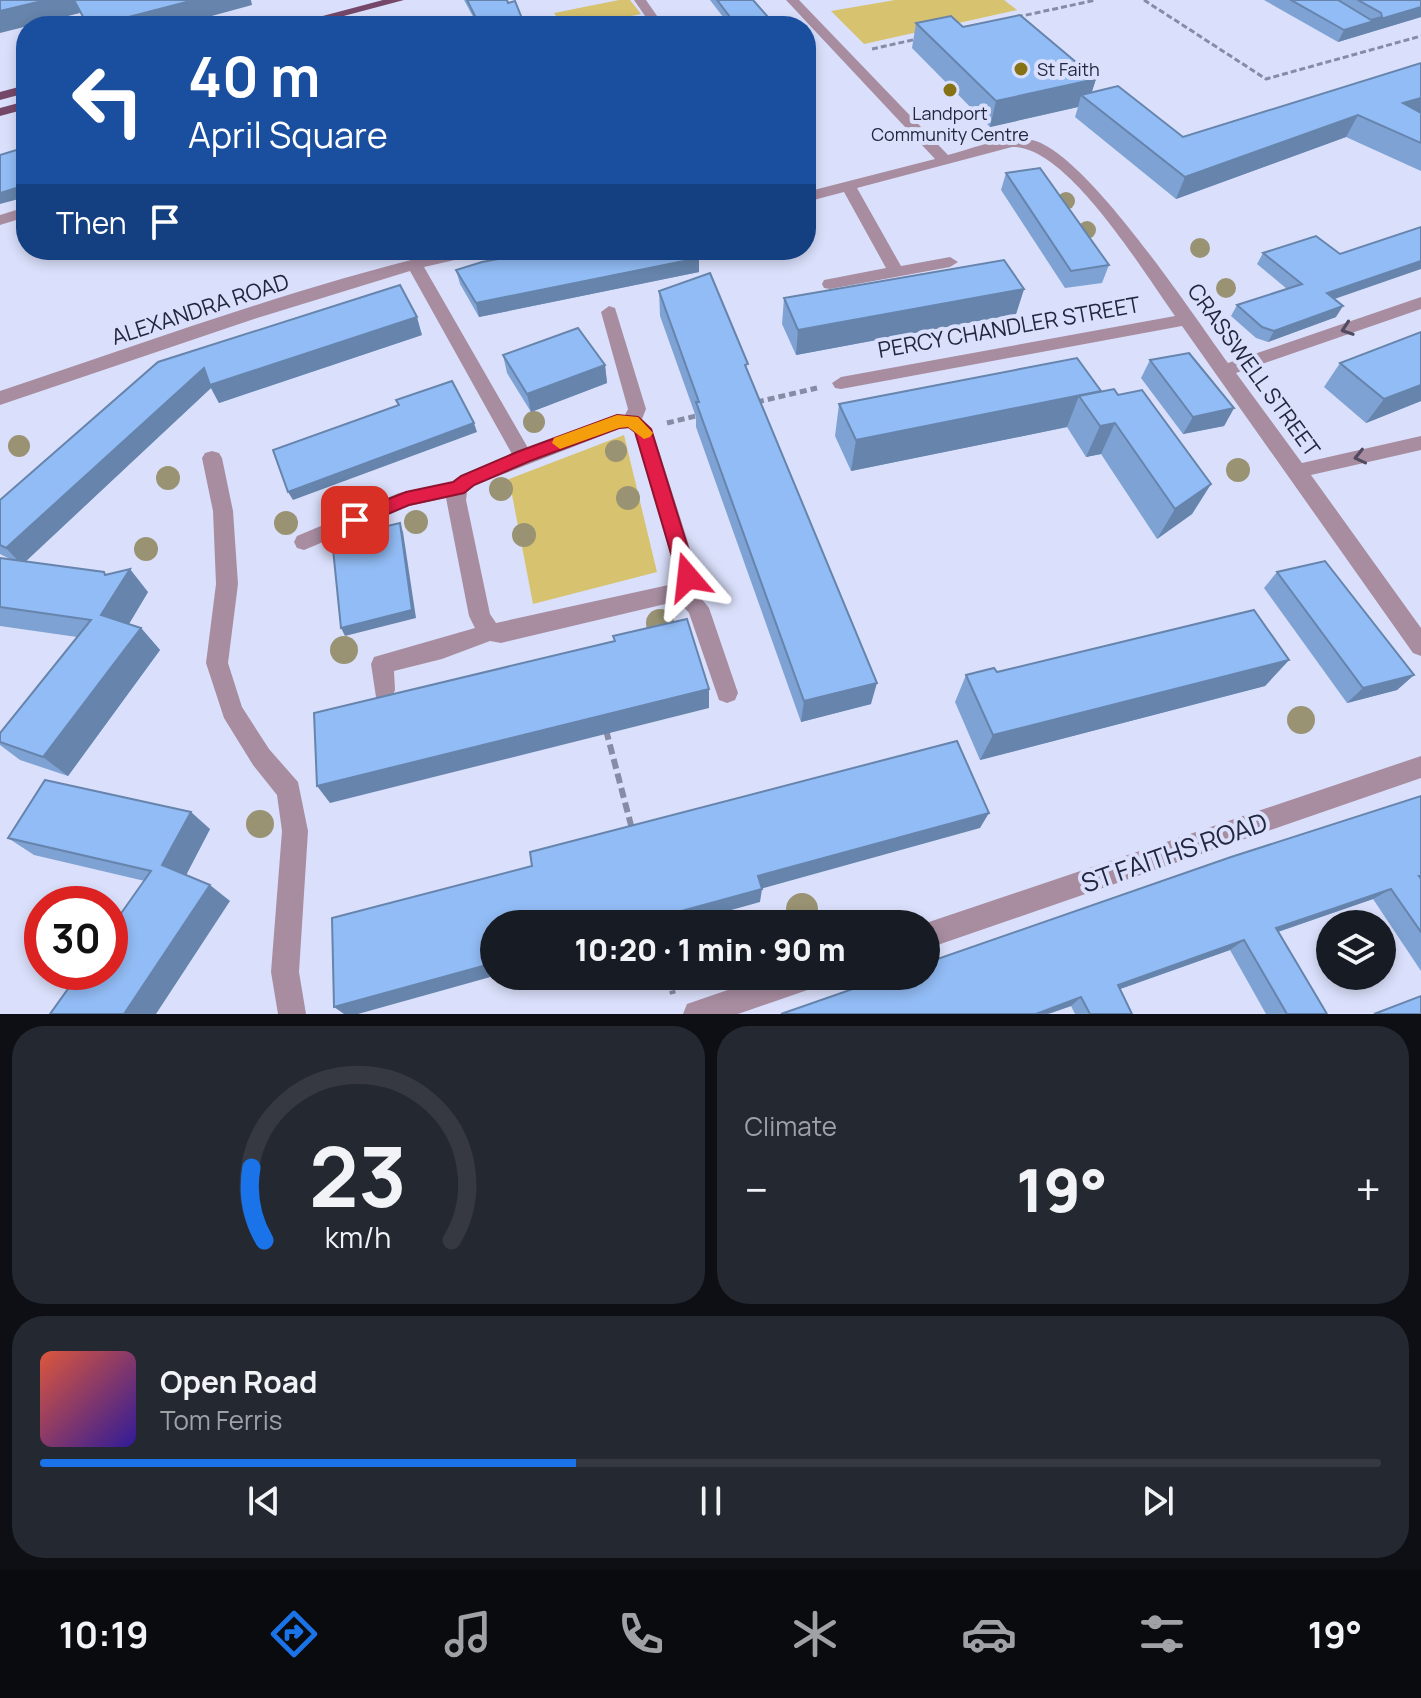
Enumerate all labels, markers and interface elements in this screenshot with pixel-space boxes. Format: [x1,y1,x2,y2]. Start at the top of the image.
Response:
text: 40 m [188,37,320,114]
icon: left [56,48,160,152]
place label: St Faith [1037,57,1100,81]
marker: St Faith [1012,60,1030,78]
marker: Landport Community Centre [941,81,959,99]
place label: Landport Community Centre [871,101,1029,146]
text: April Square [188,110,388,159]
icon: arrive [143,200,187,244]
text: Then [56,202,127,243]
street label: ALEXANDRA ROAD [107,266,293,352]
street label: CRASSWELL STREET [1181,277,1327,463]
street label: PERCY CHANDLER STREET [876,289,1142,365]
one-way arrow [1341,319,1355,335]
one-way arrow [1353,448,1367,465]
pin [321,486,389,554]
icon: arrive [333,498,377,542]
position arrow [646,535,730,619]
street label: ST FAITHS ROAD [1076,803,1272,901]
speed limit sign: 30 [24,886,128,990]
map controls [1316,910,1396,990]
button: layers [1316,910,1396,990]
text: 10:20 · 1 min · 90 m [574,929,846,970]
text: Climate [745,1108,837,1144]
text: 23 [309,1118,407,1232]
text: 19° [1016,1148,1108,1230]
text: − [745,1159,768,1219]
text: + [1356,1159,1381,1219]
text: km/h [325,1218,391,1257]
text: Open Road [160,1361,317,1402]
text: Tom Ferris [160,1402,282,1438]
icon: previous [242,1479,286,1523]
icon: pause [689,1479,733,1523]
icon: next [1136,1479,1180,1523]
icon: directions [266,1606,322,1662]
icon: music [440,1606,496,1662]
icon: phone [613,1606,669,1662]
icon: climate [787,1606,843,1662]
icon: car [961,1606,1017,1662]
icon: filters [1134,1606,1190,1662]
text: 10:19 [59,1610,149,1659]
text: 19° [1308,1610,1362,1659]

